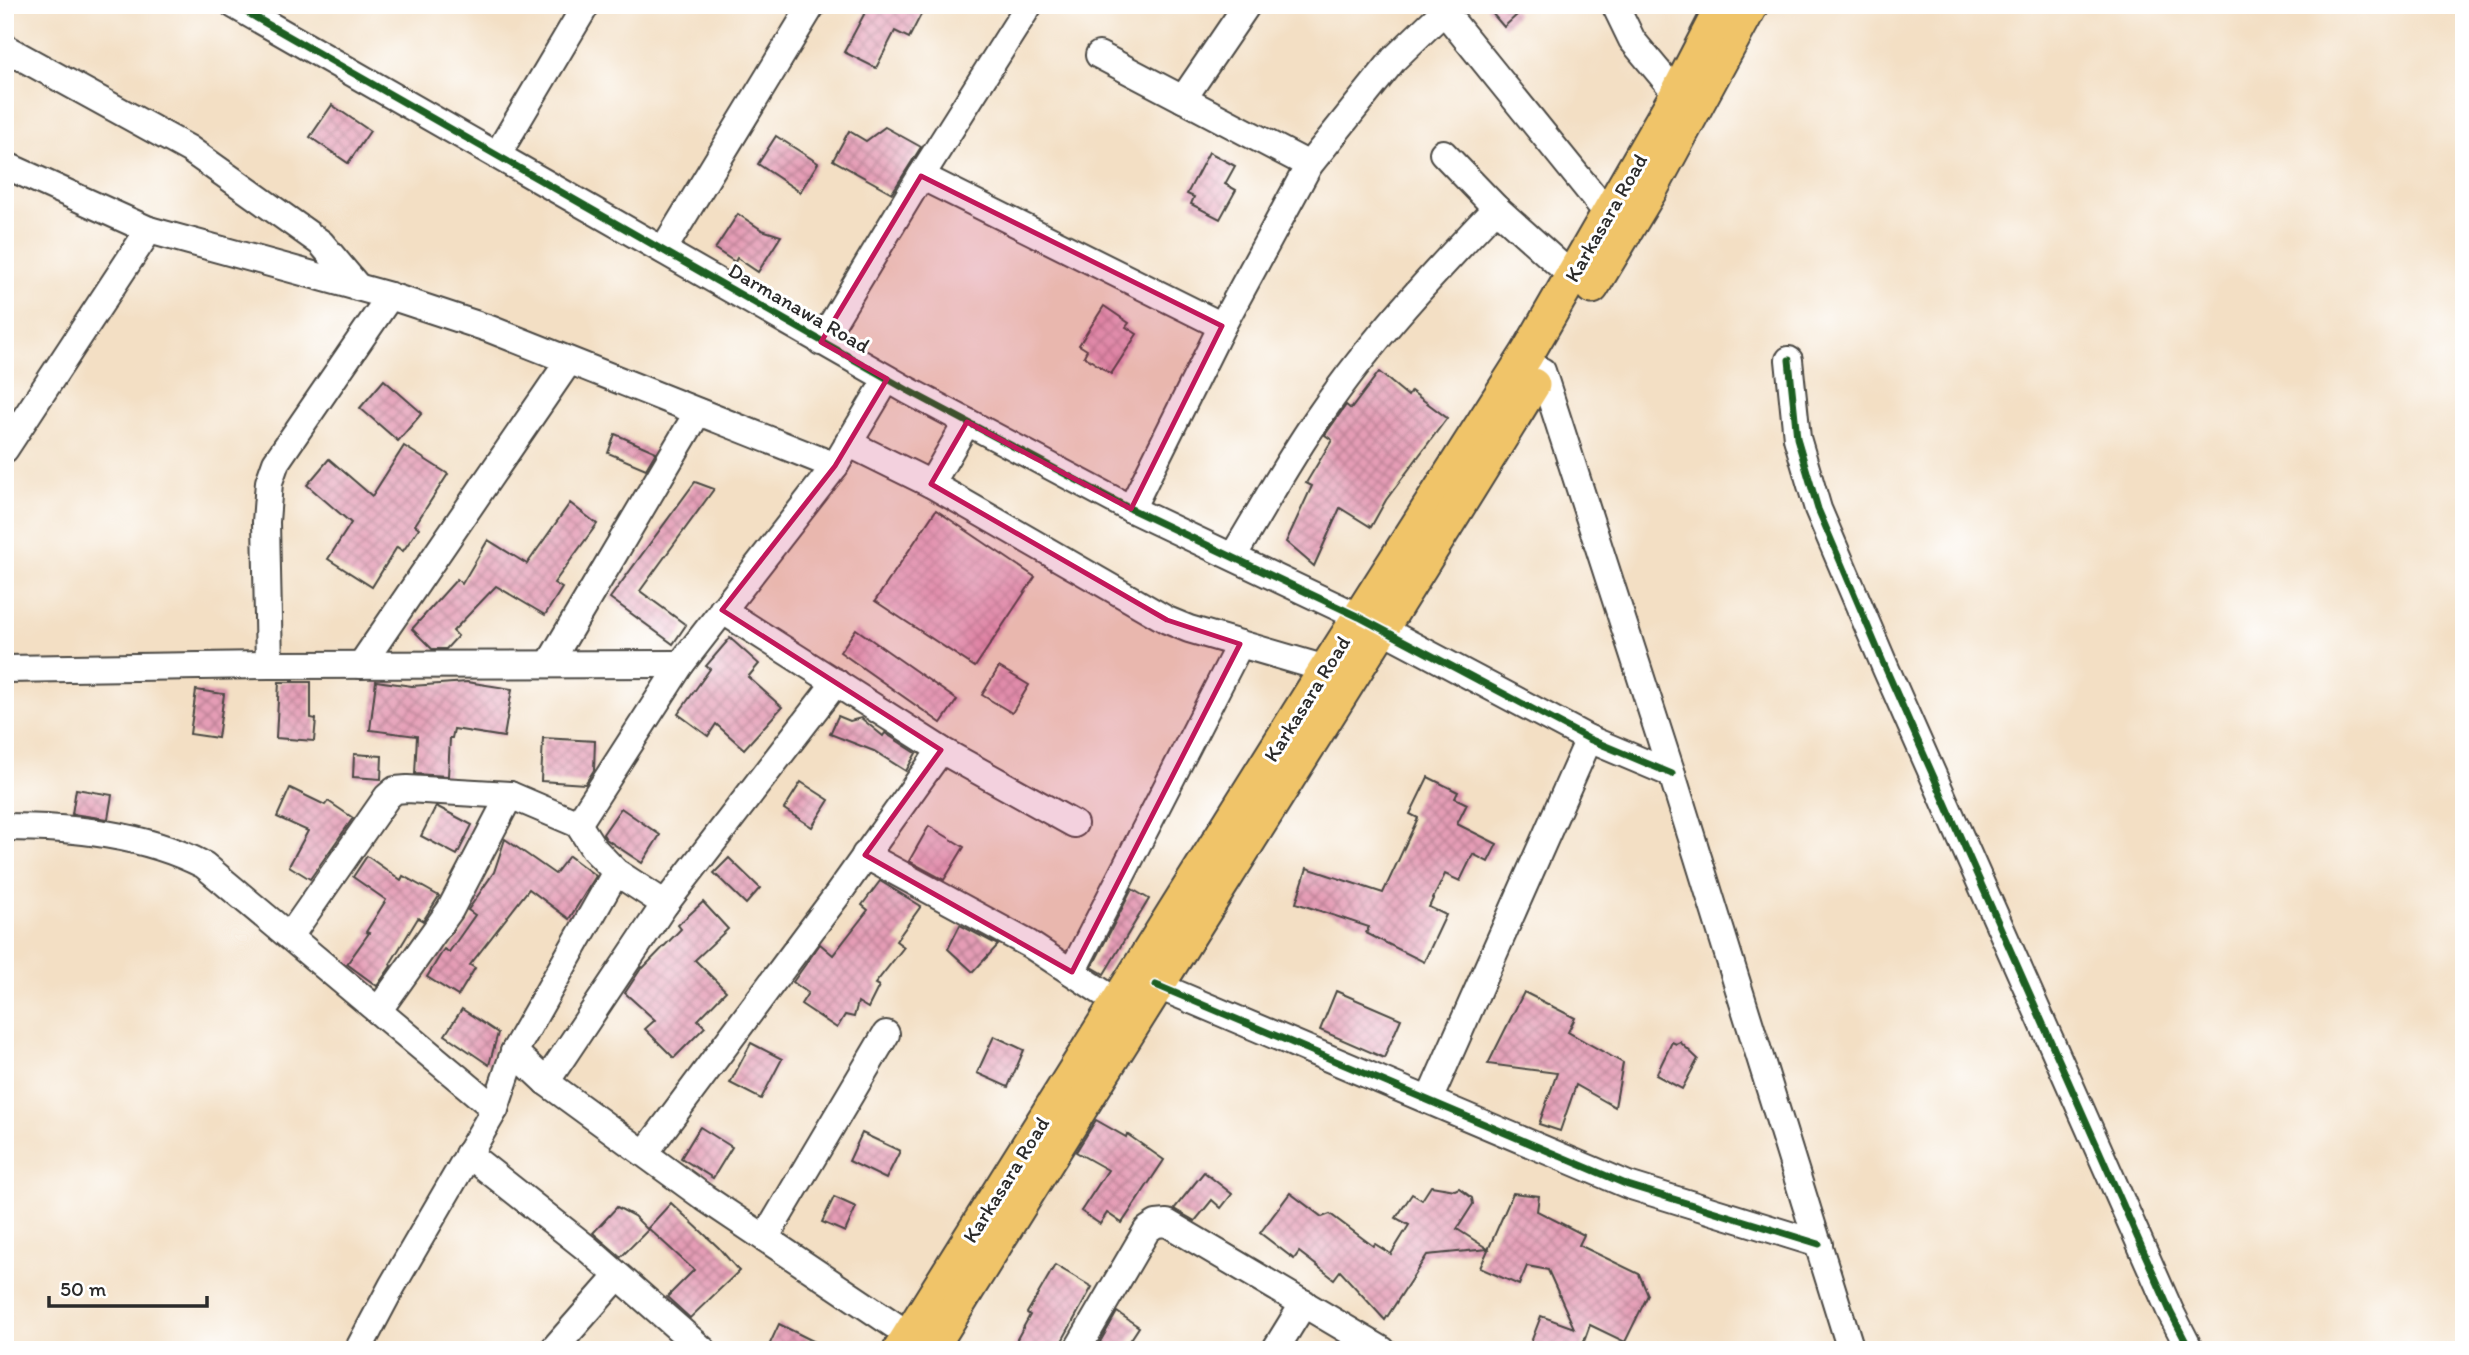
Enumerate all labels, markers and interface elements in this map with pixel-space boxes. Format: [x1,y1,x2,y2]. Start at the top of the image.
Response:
street label: Karkasara Road [1559,149,1652,286]
street label: Darmanawa Road [724,257,874,358]
street label: Karkasara Road [1258,631,1355,766]
street label: Karkasara Road [957,1112,1054,1247]
scale bar [49,1264,206,1308]
text: 50 m [60,1276,107,1301]

